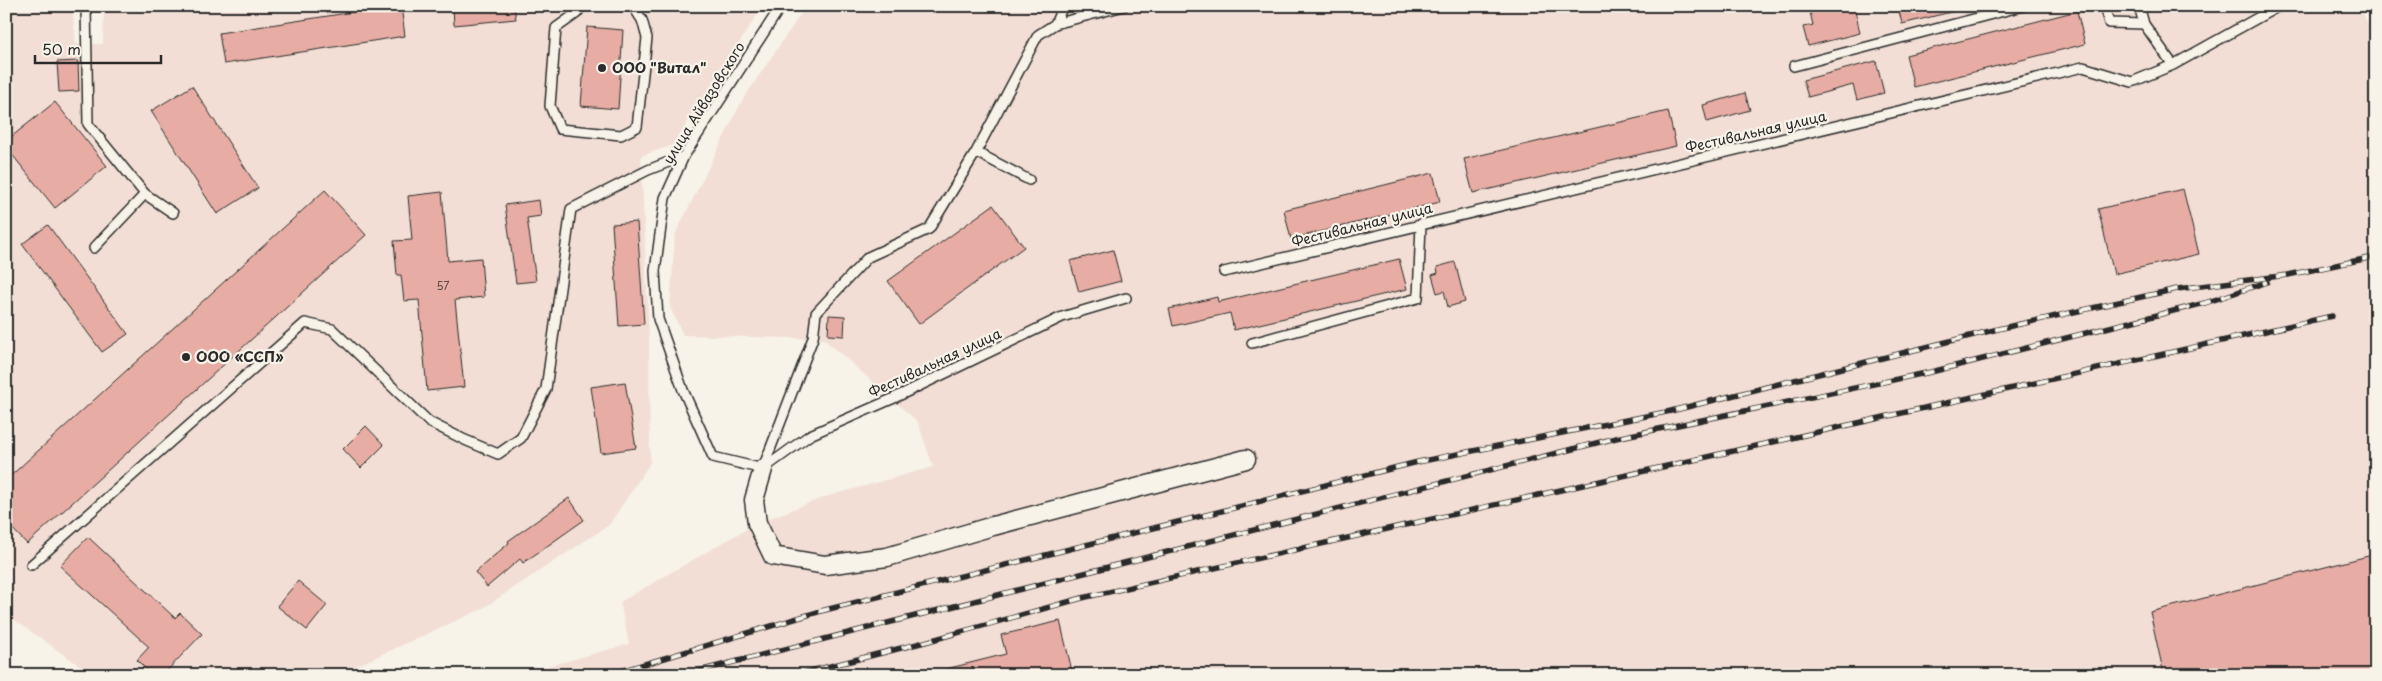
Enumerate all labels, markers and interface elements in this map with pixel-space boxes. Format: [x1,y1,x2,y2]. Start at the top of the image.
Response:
scale bar [35,32,161,64]
text: 50 m [42,37,81,60]
street label: улица Айвазовского [657,37,750,168]
place label: ООО "Витал" [612,57,706,78]
marker: ООО "Витал" [596,62,608,74]
street label: Фестивальная улица [1683,105,1829,158]
street label: Фестивальная улица [1289,197,1435,252]
house number: 57 [436,277,450,294]
street label: Фестивальная улица [865,322,1005,403]
place label: ООО «ССП» [196,346,284,367]
marker: ООО «ССП» [180,351,192,363]

